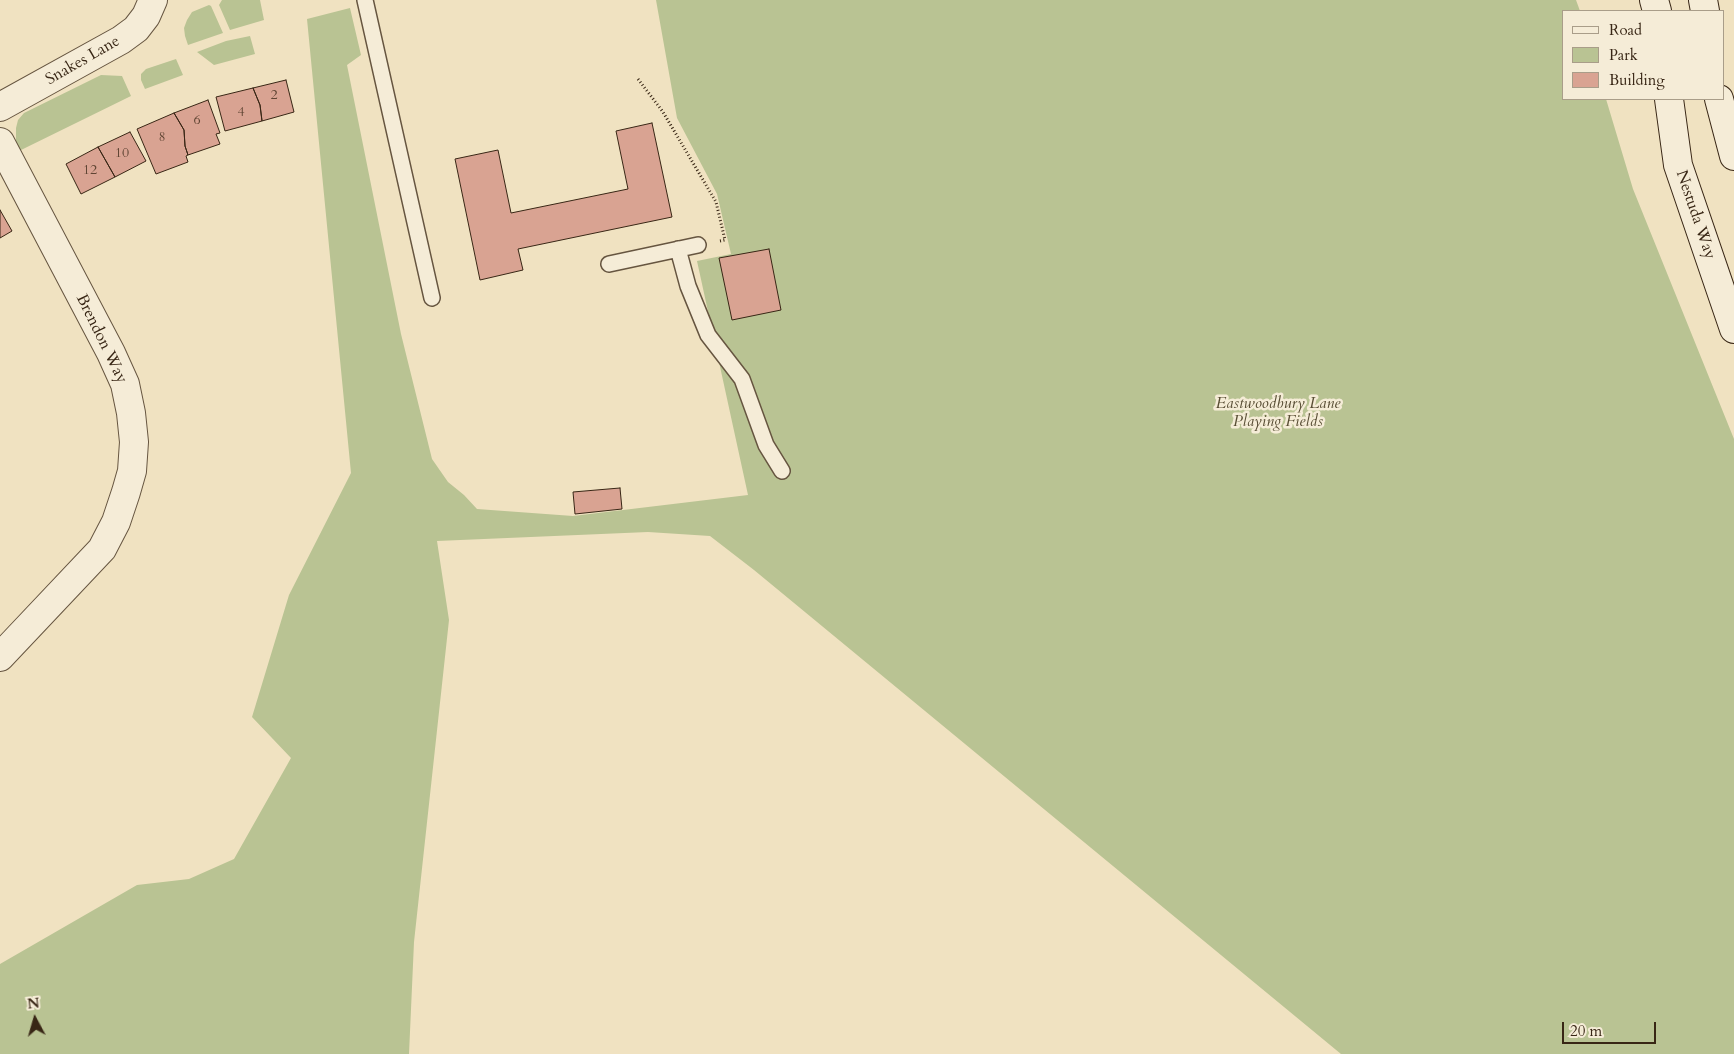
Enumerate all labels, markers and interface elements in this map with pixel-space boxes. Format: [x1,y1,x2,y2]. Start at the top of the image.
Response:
legend [1562,10,1724,100]
text: Road [1609,20,1642,40]
street label: Snakes Lane [42,32,124,90]
text: Park [1609,45,1638,65]
text: Building [1609,70,1665,90]
house number: 2 [270,88,278,104]
house number: 4 [237,105,245,121]
house number: 6 [193,113,201,129]
house number: 8 [158,130,166,146]
house number: 10 [115,146,129,162]
house number: 12 [83,163,97,179]
street label: Nestuda Way [1671,168,1719,262]
street label: Brendon Way [71,291,131,387]
park label: Eastwoodbury Lane Playing Fields [1216,394,1340,432]
north arrow [10,994,60,1044]
text: N [26,994,40,1014]
scale bar [1564,1012,1658,1044]
text: 20 m [1570,1021,1602,1041]

